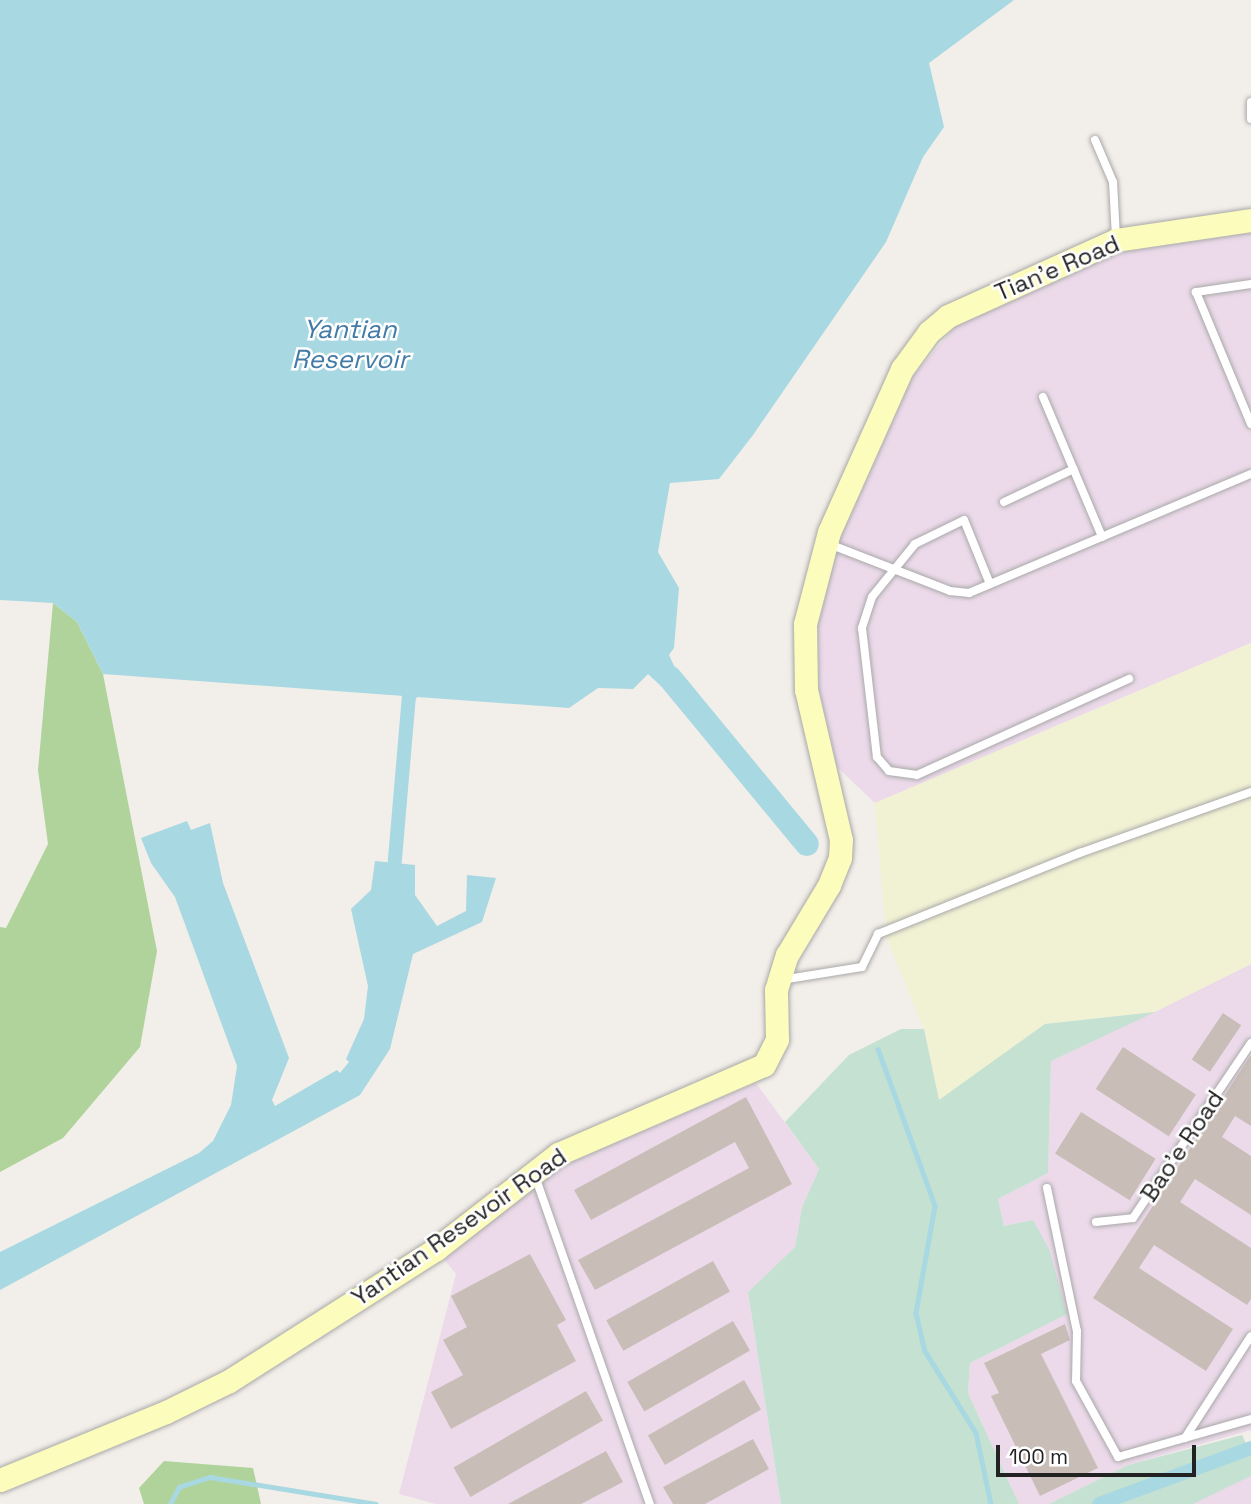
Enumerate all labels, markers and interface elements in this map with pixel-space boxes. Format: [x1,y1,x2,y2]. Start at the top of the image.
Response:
street label: Tian’e Road [991,229,1123,307]
water label: Yantian Reservoir [292,314,408,376]
street label: Bao’e Road [1134,1085,1230,1207]
street label: Yantian Resevoir Road [346,1142,572,1312]
scale bar [999,1430,1198,1474]
text: 100 m [1009,1443,1068,1470]

